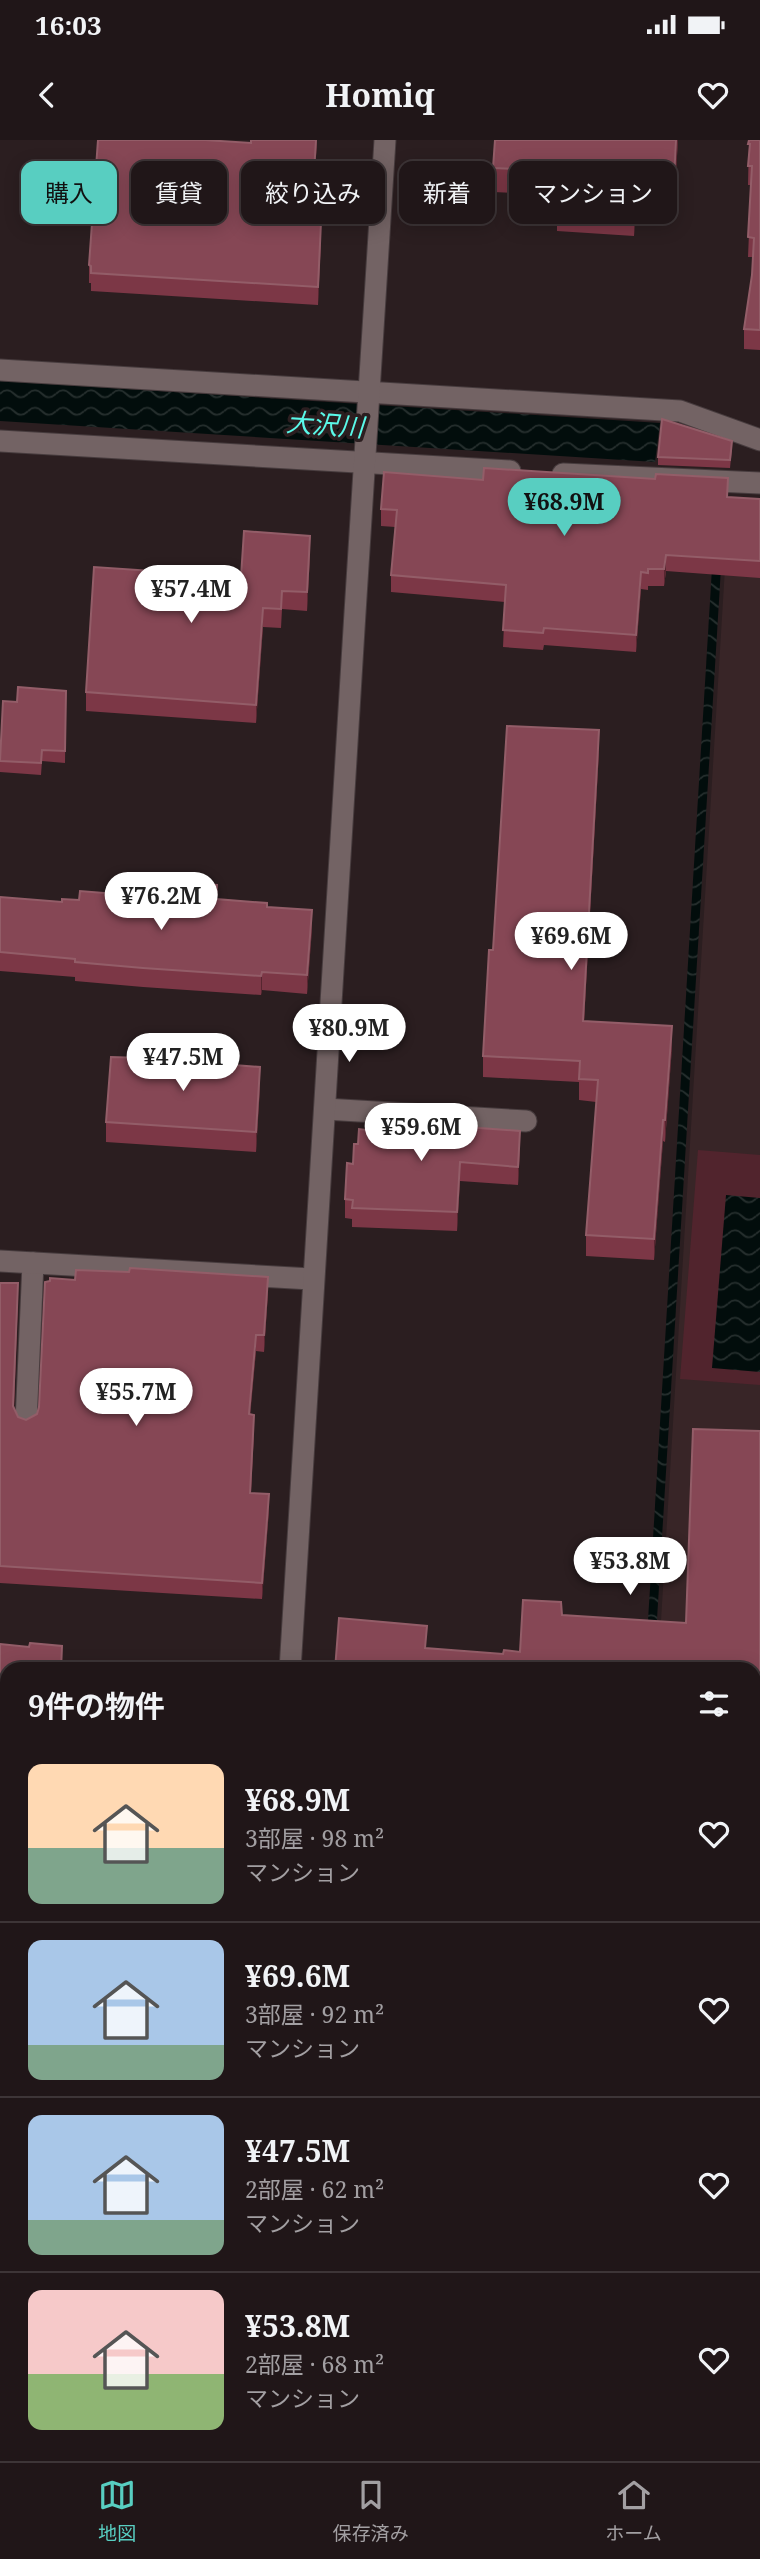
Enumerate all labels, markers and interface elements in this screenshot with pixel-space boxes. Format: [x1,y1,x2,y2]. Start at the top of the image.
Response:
text: 16:03 [35,7,102,43]
text: Homiq [325,73,435,116]
icon: back [28,76,66,114]
icon: heart [694,76,732,114]
chip: 購入 [21,161,117,224]
chip: 賃貸 [131,161,227,224]
chip: 絞り込み [241,161,385,224]
chip: 新着 [399,161,495,224]
chip: マンション [509,161,677,224]
water label: 大沢川 [285,403,368,445]
pin: ¥68.9M [507,478,621,538]
text: ¥68.9M [524,485,604,517]
pin: ¥57.4M [134,566,248,625]
text: ¥57.4M [151,572,231,604]
pin: ¥76.2M [104,872,218,932]
text: ¥76.2M [121,879,201,911]
pin: ¥69.6M [514,912,628,972]
text: ¥69.6M [531,919,611,951]
pin: ¥80.9M [292,1004,406,1064]
text: ¥80.9M [309,1011,389,1043]
pin: ¥47.5M [126,1034,240,1093]
text: ¥47.5M [143,1040,223,1072]
pin: ¥59.6M [364,1104,478,1163]
text: ¥59.6M [381,1110,461,1142]
pin: ¥55.7M [79,1368,193,1428]
text: ¥55.7M [96,1375,176,1407]
pin: ¥53.8M [573,1538,687,1597]
text: ¥53.8M [590,1544,670,1576]
text: 9件の物件 [28,1685,165,1726]
icon: filters [695,1685,733,1723]
text: ¥68.9M [245,1779,350,1820]
icon: home [84,1792,168,1876]
icon: heart [695,1815,733,1853]
text: 3部屋 · 98 m² [245,1822,384,1854]
text: マンション [245,1856,360,1888]
text: ¥69.6M [245,1955,350,1996]
icon: home [84,1968,168,2052]
icon: heart [695,1991,733,2029]
text: 3部屋 · 92 m² [245,1998,384,2030]
text: マンション [245,2032,360,2064]
text: ¥47.5M [245,2130,350,2171]
icon: home [84,2143,168,2227]
icon: heart [695,2166,733,2204]
text: 2部屋 · 62 m² [245,2173,384,2205]
text: マンション [245,2207,360,2239]
text: ¥53.8M [245,2305,350,2346]
icon: home [84,2318,168,2402]
icon: heart [695,2341,733,2379]
text: 2部屋 · 68 m² [245,2348,384,2380]
text: マンション [245,2382,360,2414]
tab: 地図 [98,2476,136,2546]
tab: 保存済み [333,2476,409,2546]
tab: ホーム [605,2476,662,2546]

